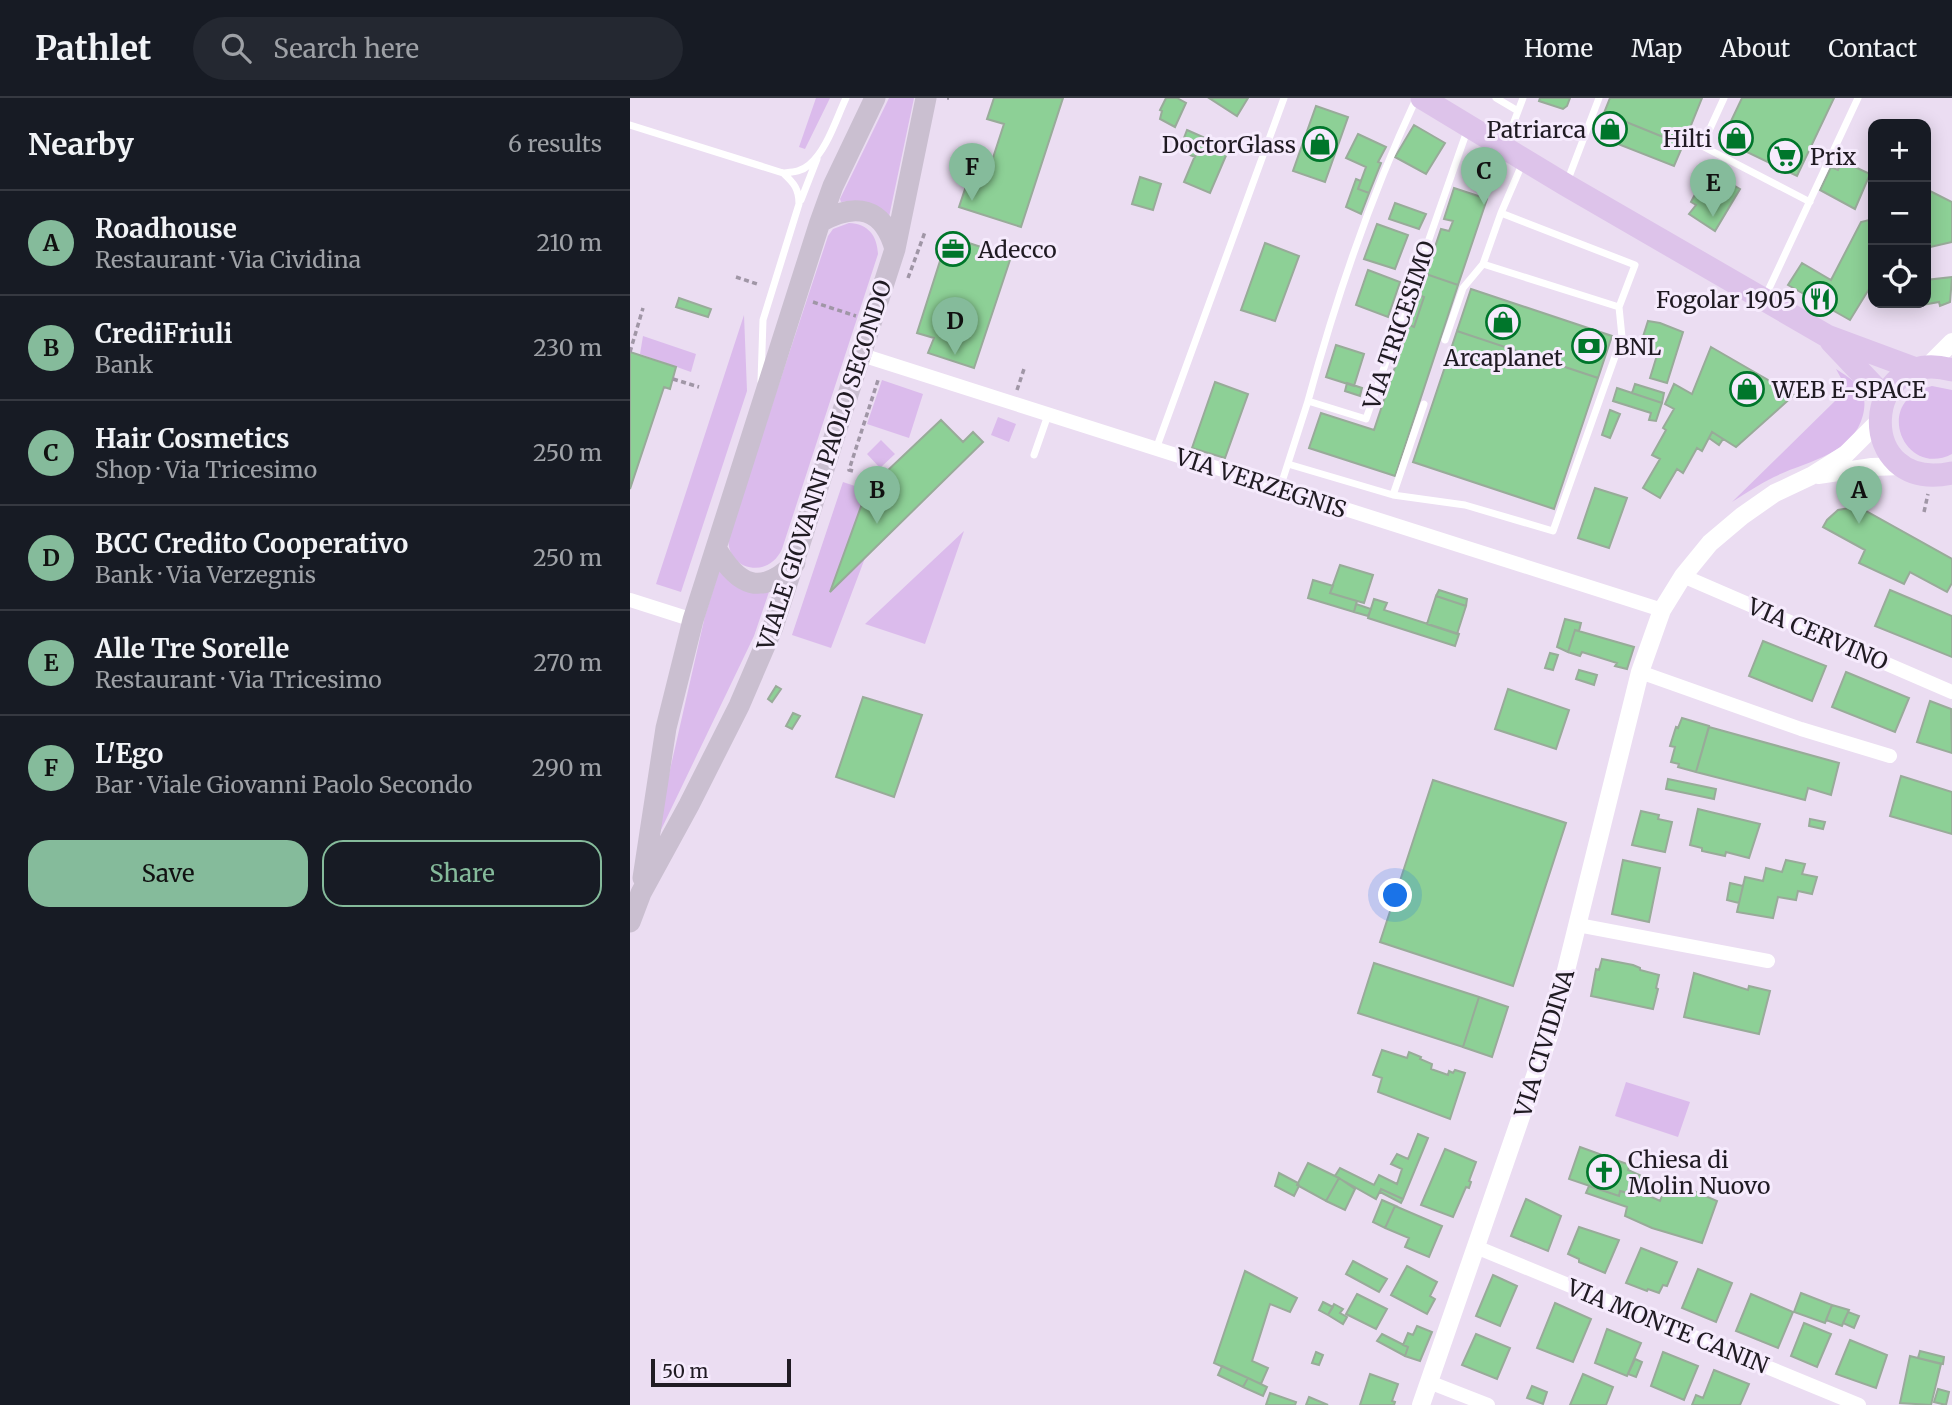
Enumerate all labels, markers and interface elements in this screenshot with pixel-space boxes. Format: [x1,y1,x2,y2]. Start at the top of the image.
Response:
search box [193,17,683,80]
text: Pathlet [35,28,151,69]
icon: search [217,29,255,67]
text: Search here [273,32,419,65]
text: Home [1524,33,1593,64]
text: Map [1631,33,1682,64]
text: About [1720,33,1790,64]
text: Contact [1828,33,1917,64]
shop icon: Patriarca [1591,110,1629,148]
place label: Patriarca [1487,115,1586,144]
shop icon: Hilti [1717,119,1755,157]
map controls [1868,119,1931,308]
button: + [1868,119,1931,182]
place label: Hilti [1663,124,1712,153]
text: Nearby [28,125,134,163]
shop icon: DoctorGlass [1301,125,1339,163]
text: 6 results [508,129,602,158]
place label: DoctorGlass [1162,130,1296,159]
supermarket icon: Prix [1766,137,1804,175]
place label: Prix [1810,142,1857,171]
pin: F [949,143,995,201]
pin: C [1461,147,1507,205]
pin: E [1690,159,1736,217]
button: − [1868,182,1931,245]
text: Roadhouse [95,212,237,245]
text: A [43,228,59,257]
text: 210 m [537,228,602,257]
office icon: Adecco [934,230,972,268]
place label: Adecco [977,235,1057,264]
street label: VIA TRICESIMO [1356,237,1441,414]
text: Restaurant · Via Cividina [95,245,361,274]
button: locate [1868,245,1931,308]
street label: VIALE GIOVANNI PAOLO SECONDO [750,276,898,655]
restaurant icon: Fogolar 1905 [1801,280,1839,318]
place label: Fogolar 1905 [1656,285,1796,314]
pin: D [932,297,978,355]
shop icon: Arcaplanet [1484,303,1522,341]
text: CrediFriuli [95,317,233,350]
bank icon: BNL [1570,327,1608,365]
place label: BNL [1614,332,1661,361]
text: B [43,333,59,362]
text: 230 m [533,333,602,362]
place label: Arcaplanet [1442,343,1563,372]
text: Bank [95,350,153,379]
shop icon: WEB E-SPACE [1728,370,1766,408]
place label: WEB E-SPACE [1771,375,1927,404]
text: Hair Cosmetics [95,422,290,455]
text: C [43,438,59,467]
text: 250 m [533,438,602,467]
street label: VIA VERZEGNIS [1171,441,1350,524]
text: Shop · Via Tricesimo [95,455,317,484]
pin: B [854,466,900,524]
pin: A [1836,466,1882,524]
text: BCC Credito Cooperativo [95,527,408,560]
text: D [42,543,60,572]
text: 250 m [533,543,602,572]
text: Bank · Via Verzegnis [95,560,316,589]
street label: VIA CERVINO [1743,591,1893,677]
text: Alle Tre Sorelle [95,632,289,665]
text: E [43,648,59,677]
text: 270 m [534,648,602,677]
text: Restaurant · Via Tricesimo [95,665,382,694]
text: L'Ego [95,737,163,770]
text: F [44,753,58,782]
text: 290 m [532,753,602,782]
text: Bar · Viale Giovanni Paolo Secondo [95,770,472,799]
button: Save [28,840,308,907]
button: Share [322,840,602,907]
your location [1378,878,1412,912]
street label: VIA CIVIDINA [1507,965,1580,1121]
place label: Chiesa di Molin Nuovo [1628,1145,1770,1200]
church icon: Chiesa di Molin Nuovo [1585,1153,1623,1191]
street label: VIA MONTE CANIN [1562,1272,1773,1380]
scale bar [651,1356,791,1388]
text: 50 m [662,1359,708,1383]

